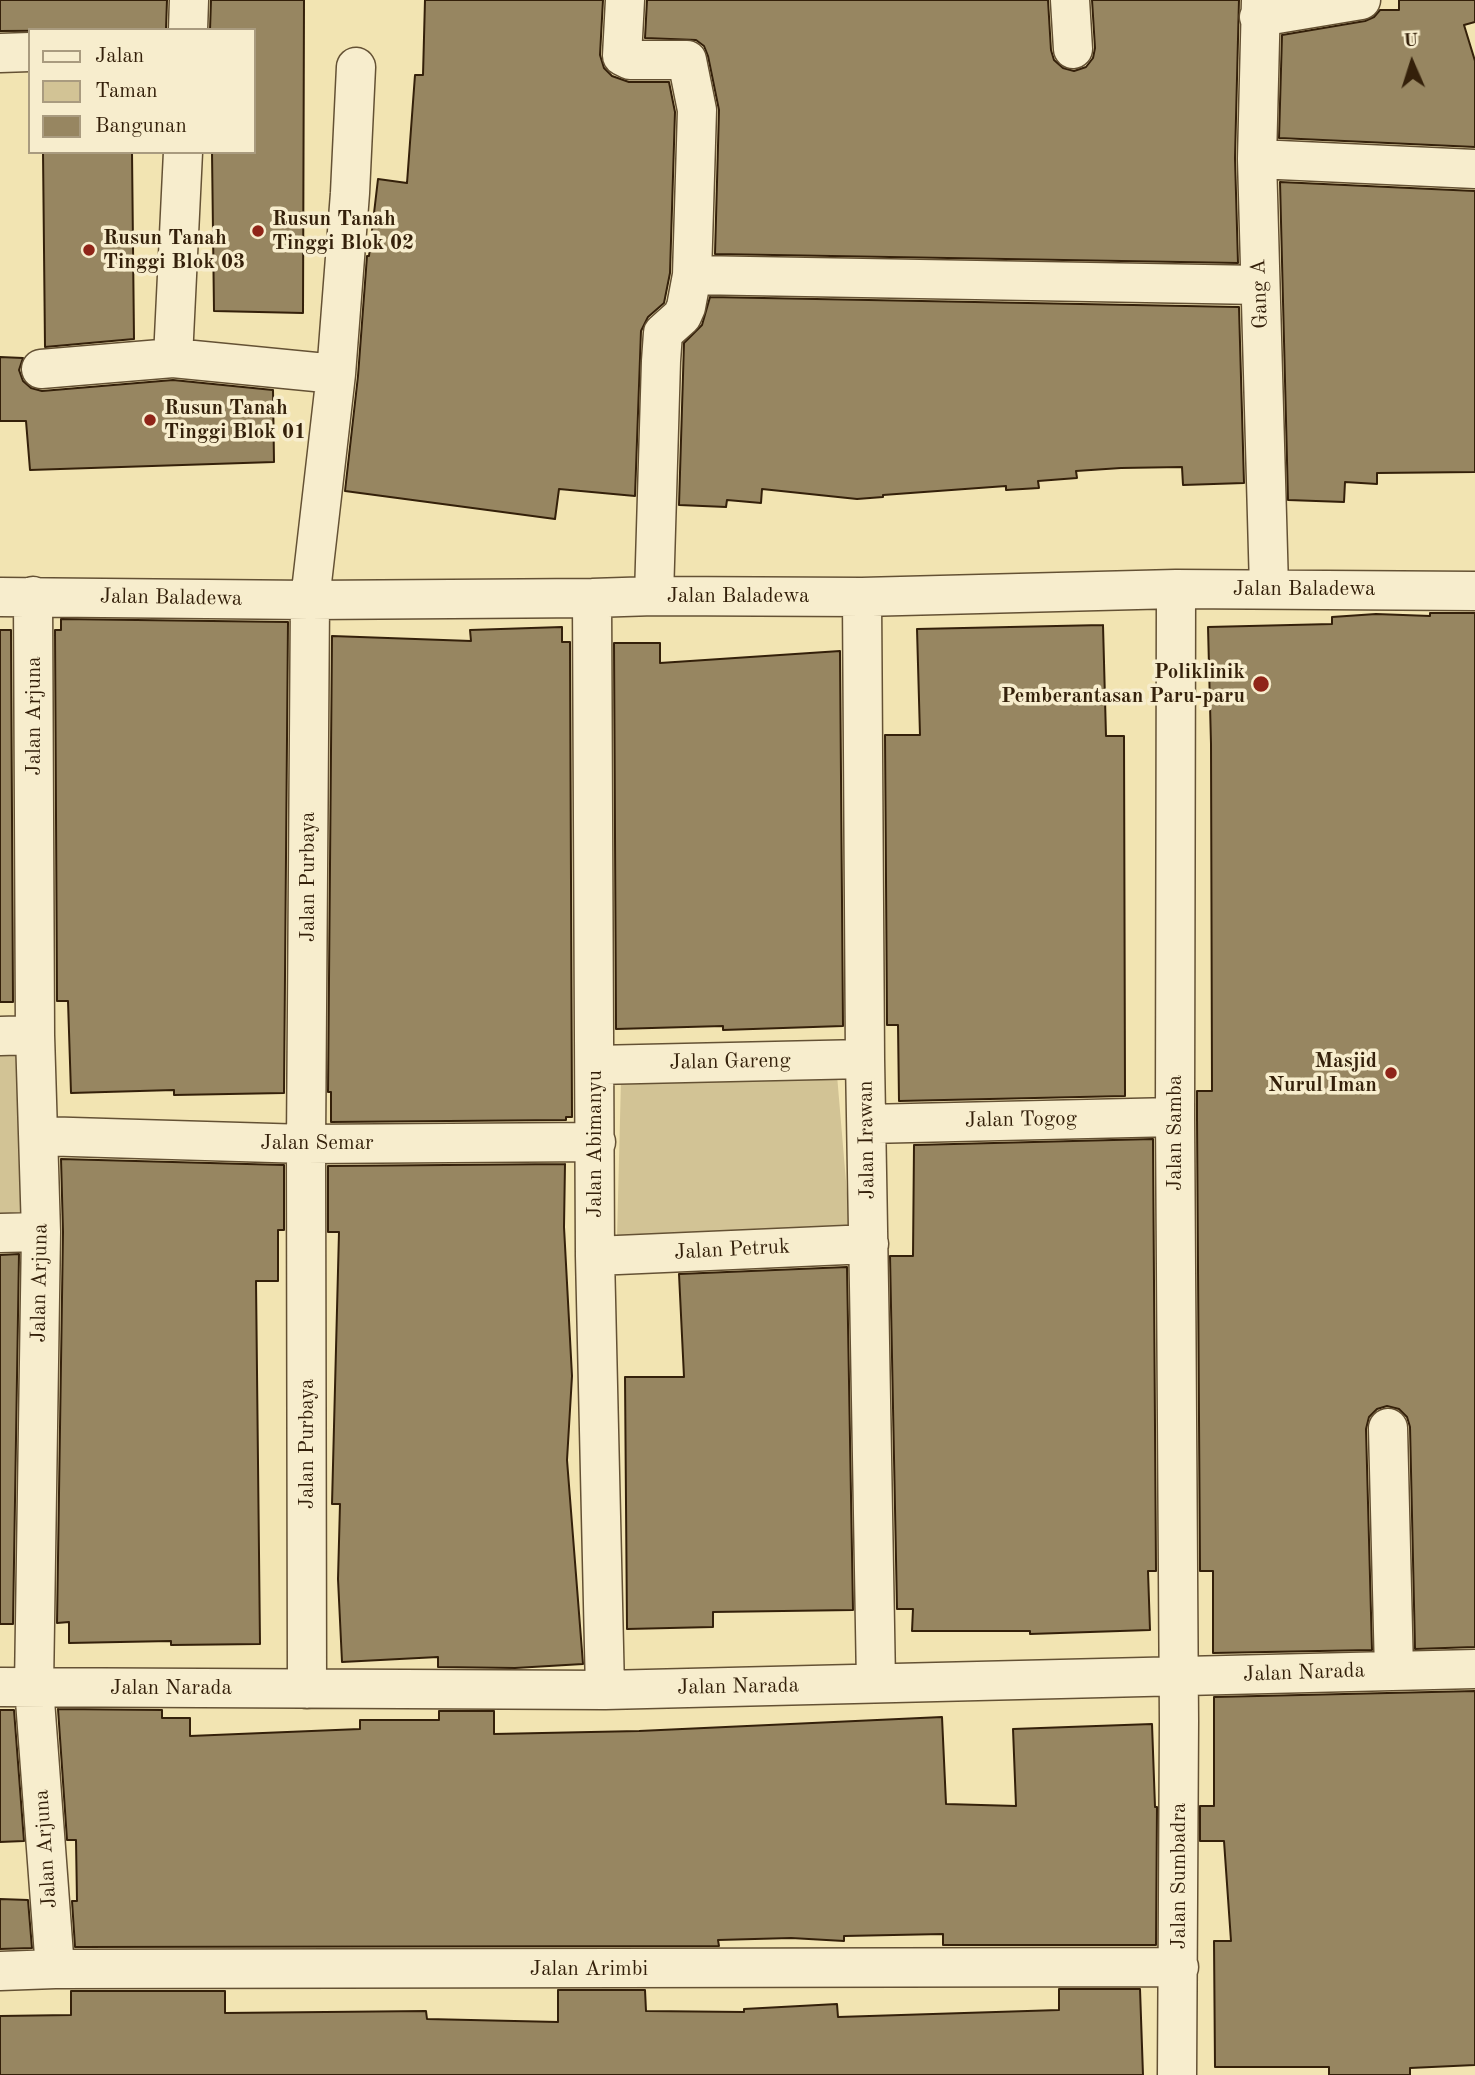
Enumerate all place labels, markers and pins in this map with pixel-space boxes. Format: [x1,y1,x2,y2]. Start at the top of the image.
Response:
place label: Rusun Tanah Tinggi Blok 02 [272,206,414,256]
marker: Rusun Tanah Tinggi Blok 02 [250,223,266,239]
place label: Rusun Tanah Tinggi Blok 03 [103,225,245,275]
marker: Rusun Tanah Tinggi Blok 03 [81,242,97,258]
place label: Rusun Tanah Tinggi Blok 01 [164,395,306,445]
marker: Rusun Tanah Tinggi Blok 01 [142,412,158,428]
place label: Poliklinik Pemberantasan Paru-paru [1001,659,1245,709]
marker: Poliklinik Pemberantasan Paru-paru [1251,674,1271,694]
place label: Masjid Nurul Iman [1268,1048,1377,1098]
marker: Masjid Nurul Iman [1383,1065,1399,1081]

